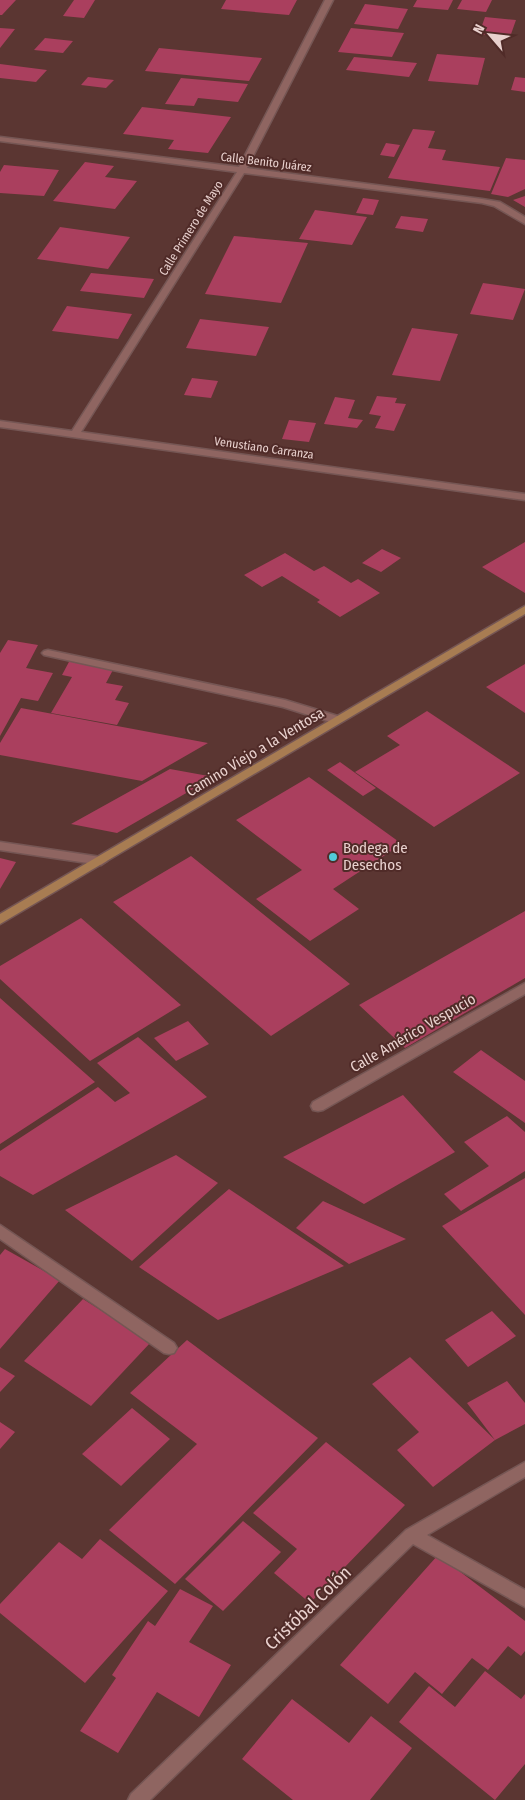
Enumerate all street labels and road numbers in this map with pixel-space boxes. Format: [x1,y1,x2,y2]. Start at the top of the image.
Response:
street label: Calle Benito Juárez [220,149,312,175]
street label: Calle Primero de Mayo [156,178,226,278]
street label: Venustiano Carranza [213,434,315,462]
street label: Camino Viejo a la Ventosa [183,704,327,800]
street label: Calle Américo Vespucio [347,990,479,1076]
street label: Cristóbal Colón [260,1561,356,1655]

